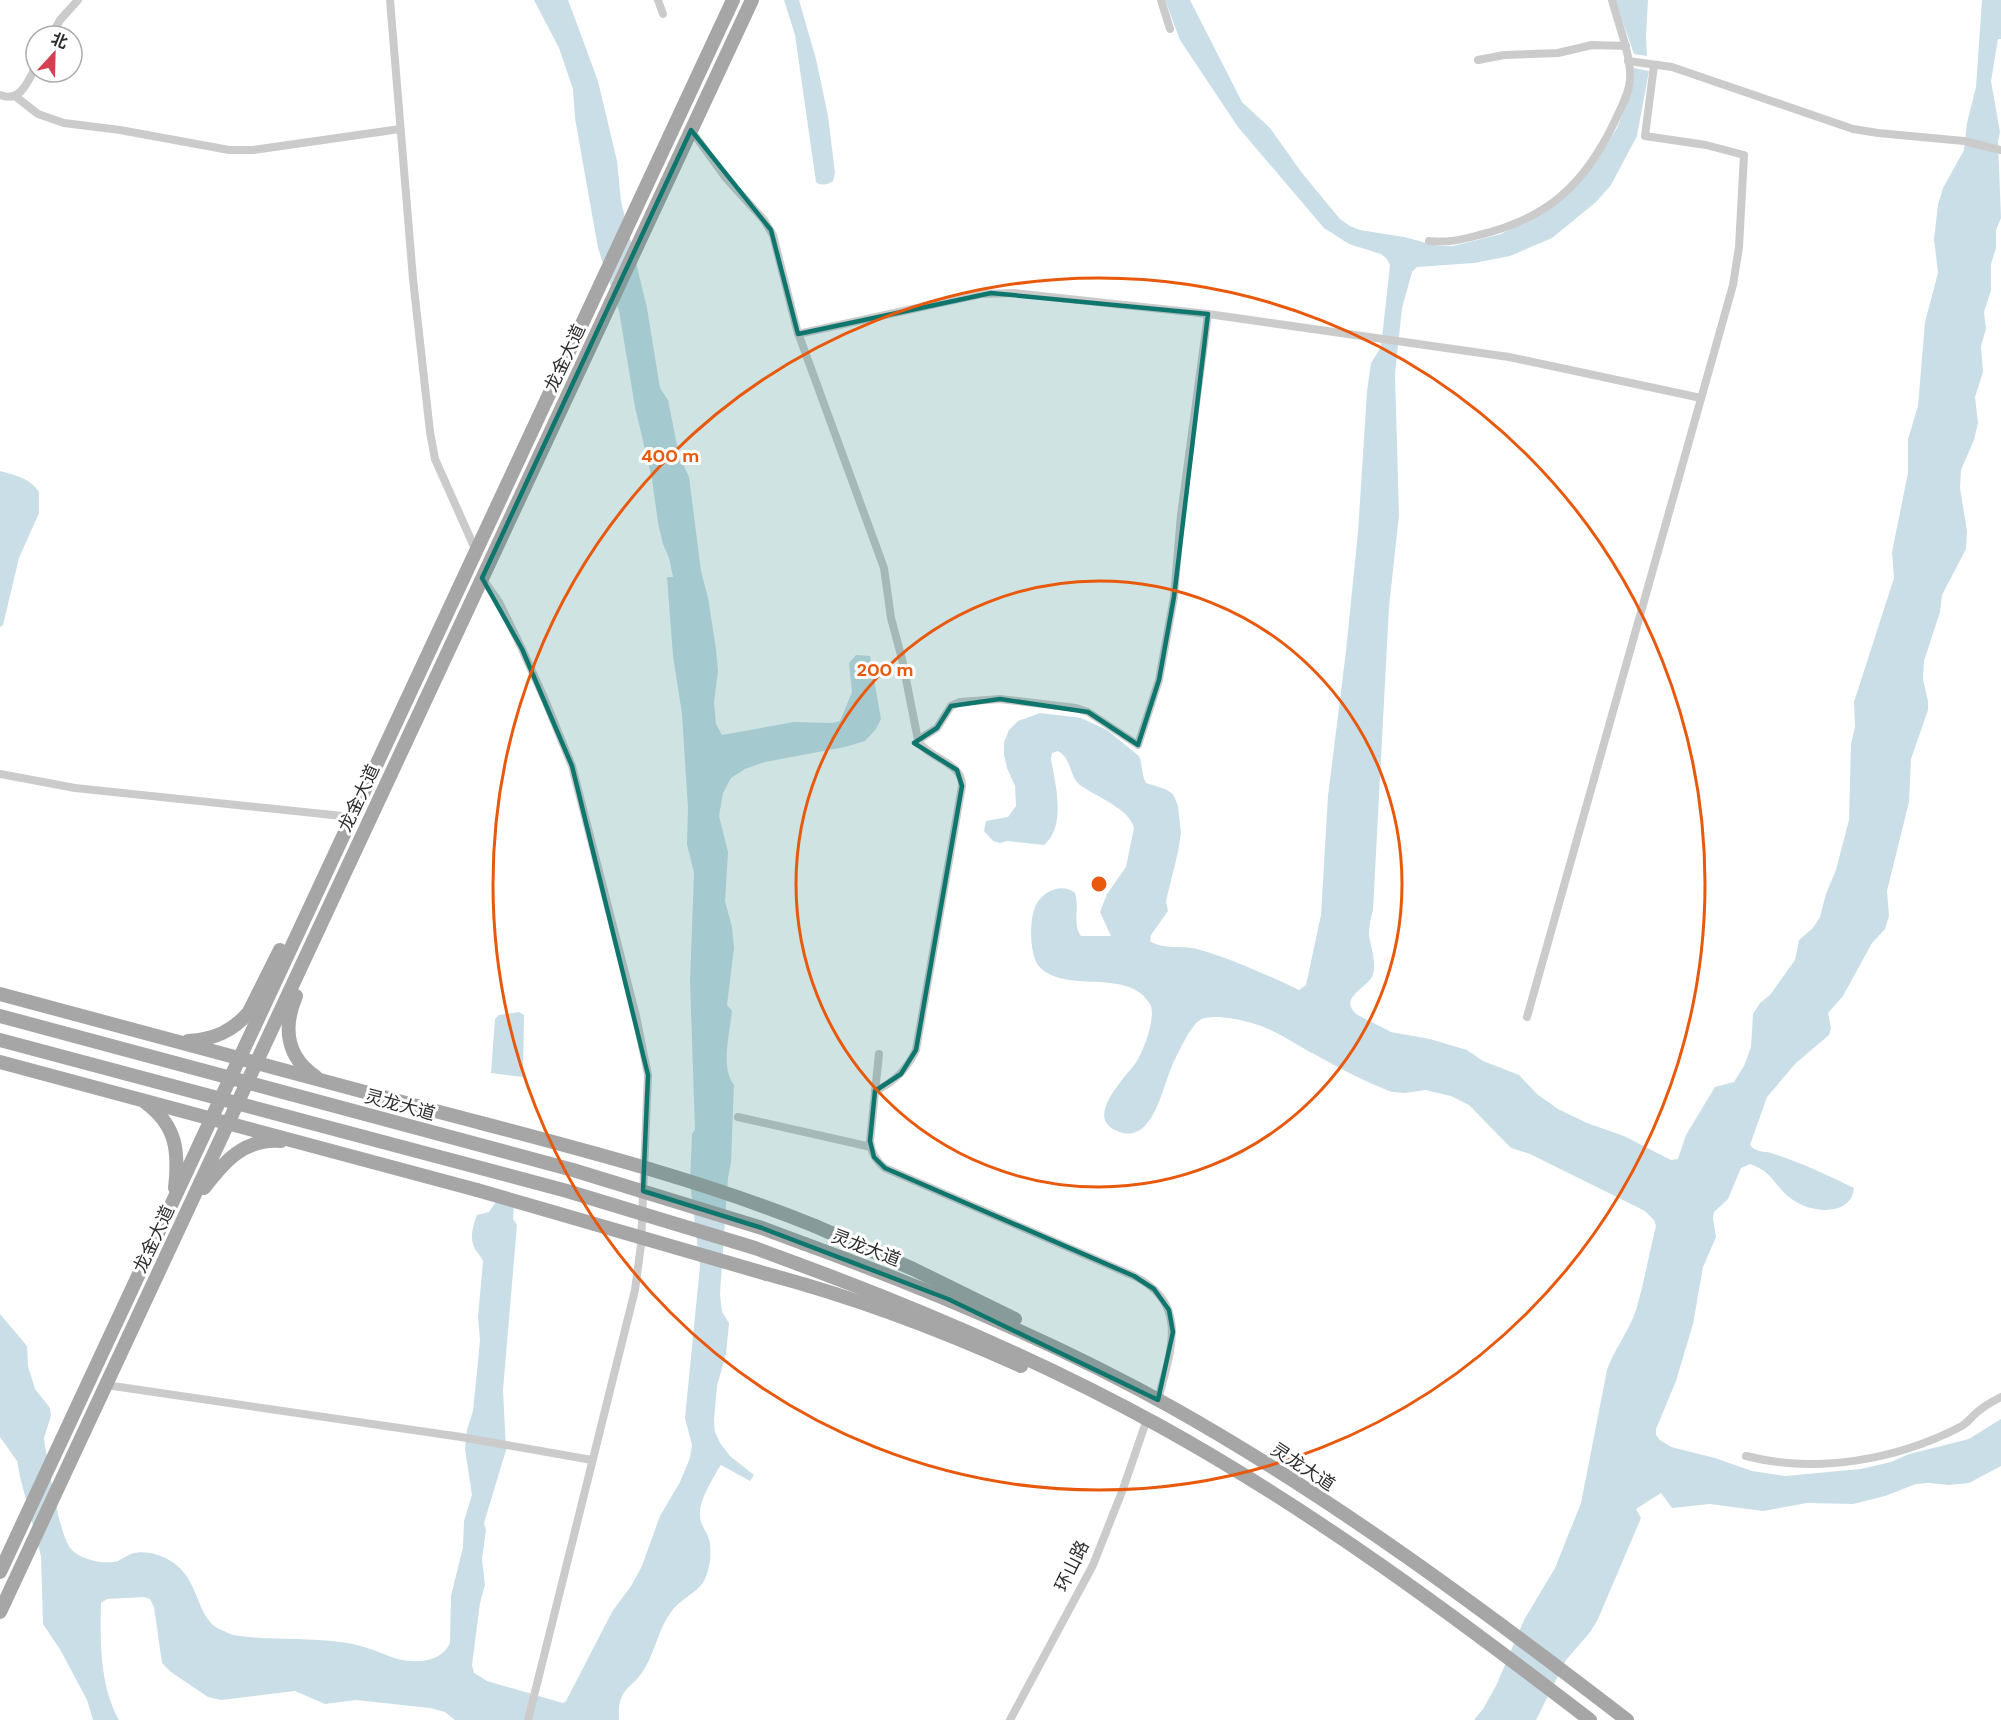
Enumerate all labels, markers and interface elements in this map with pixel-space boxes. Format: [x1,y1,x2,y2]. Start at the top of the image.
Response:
north arrow [24,24,84,84]
text: 北 [48,28,71,53]
street label: 龙金大道 [539,320,591,396]
text: 400 m [641,444,699,468]
text: 200 m [857,658,913,682]
street label: 龙金大道 [333,760,385,836]
centre of rings [1089,874,1109,894]
street label: 灵龙大道 [362,1084,438,1126]
street label: 龙金大道 [128,1201,180,1277]
street label: 灵龙大道 [828,1224,904,1272]
street label: 灵龙大道 [1266,1437,1340,1497]
street label: 环山路 [1049,1536,1095,1596]

